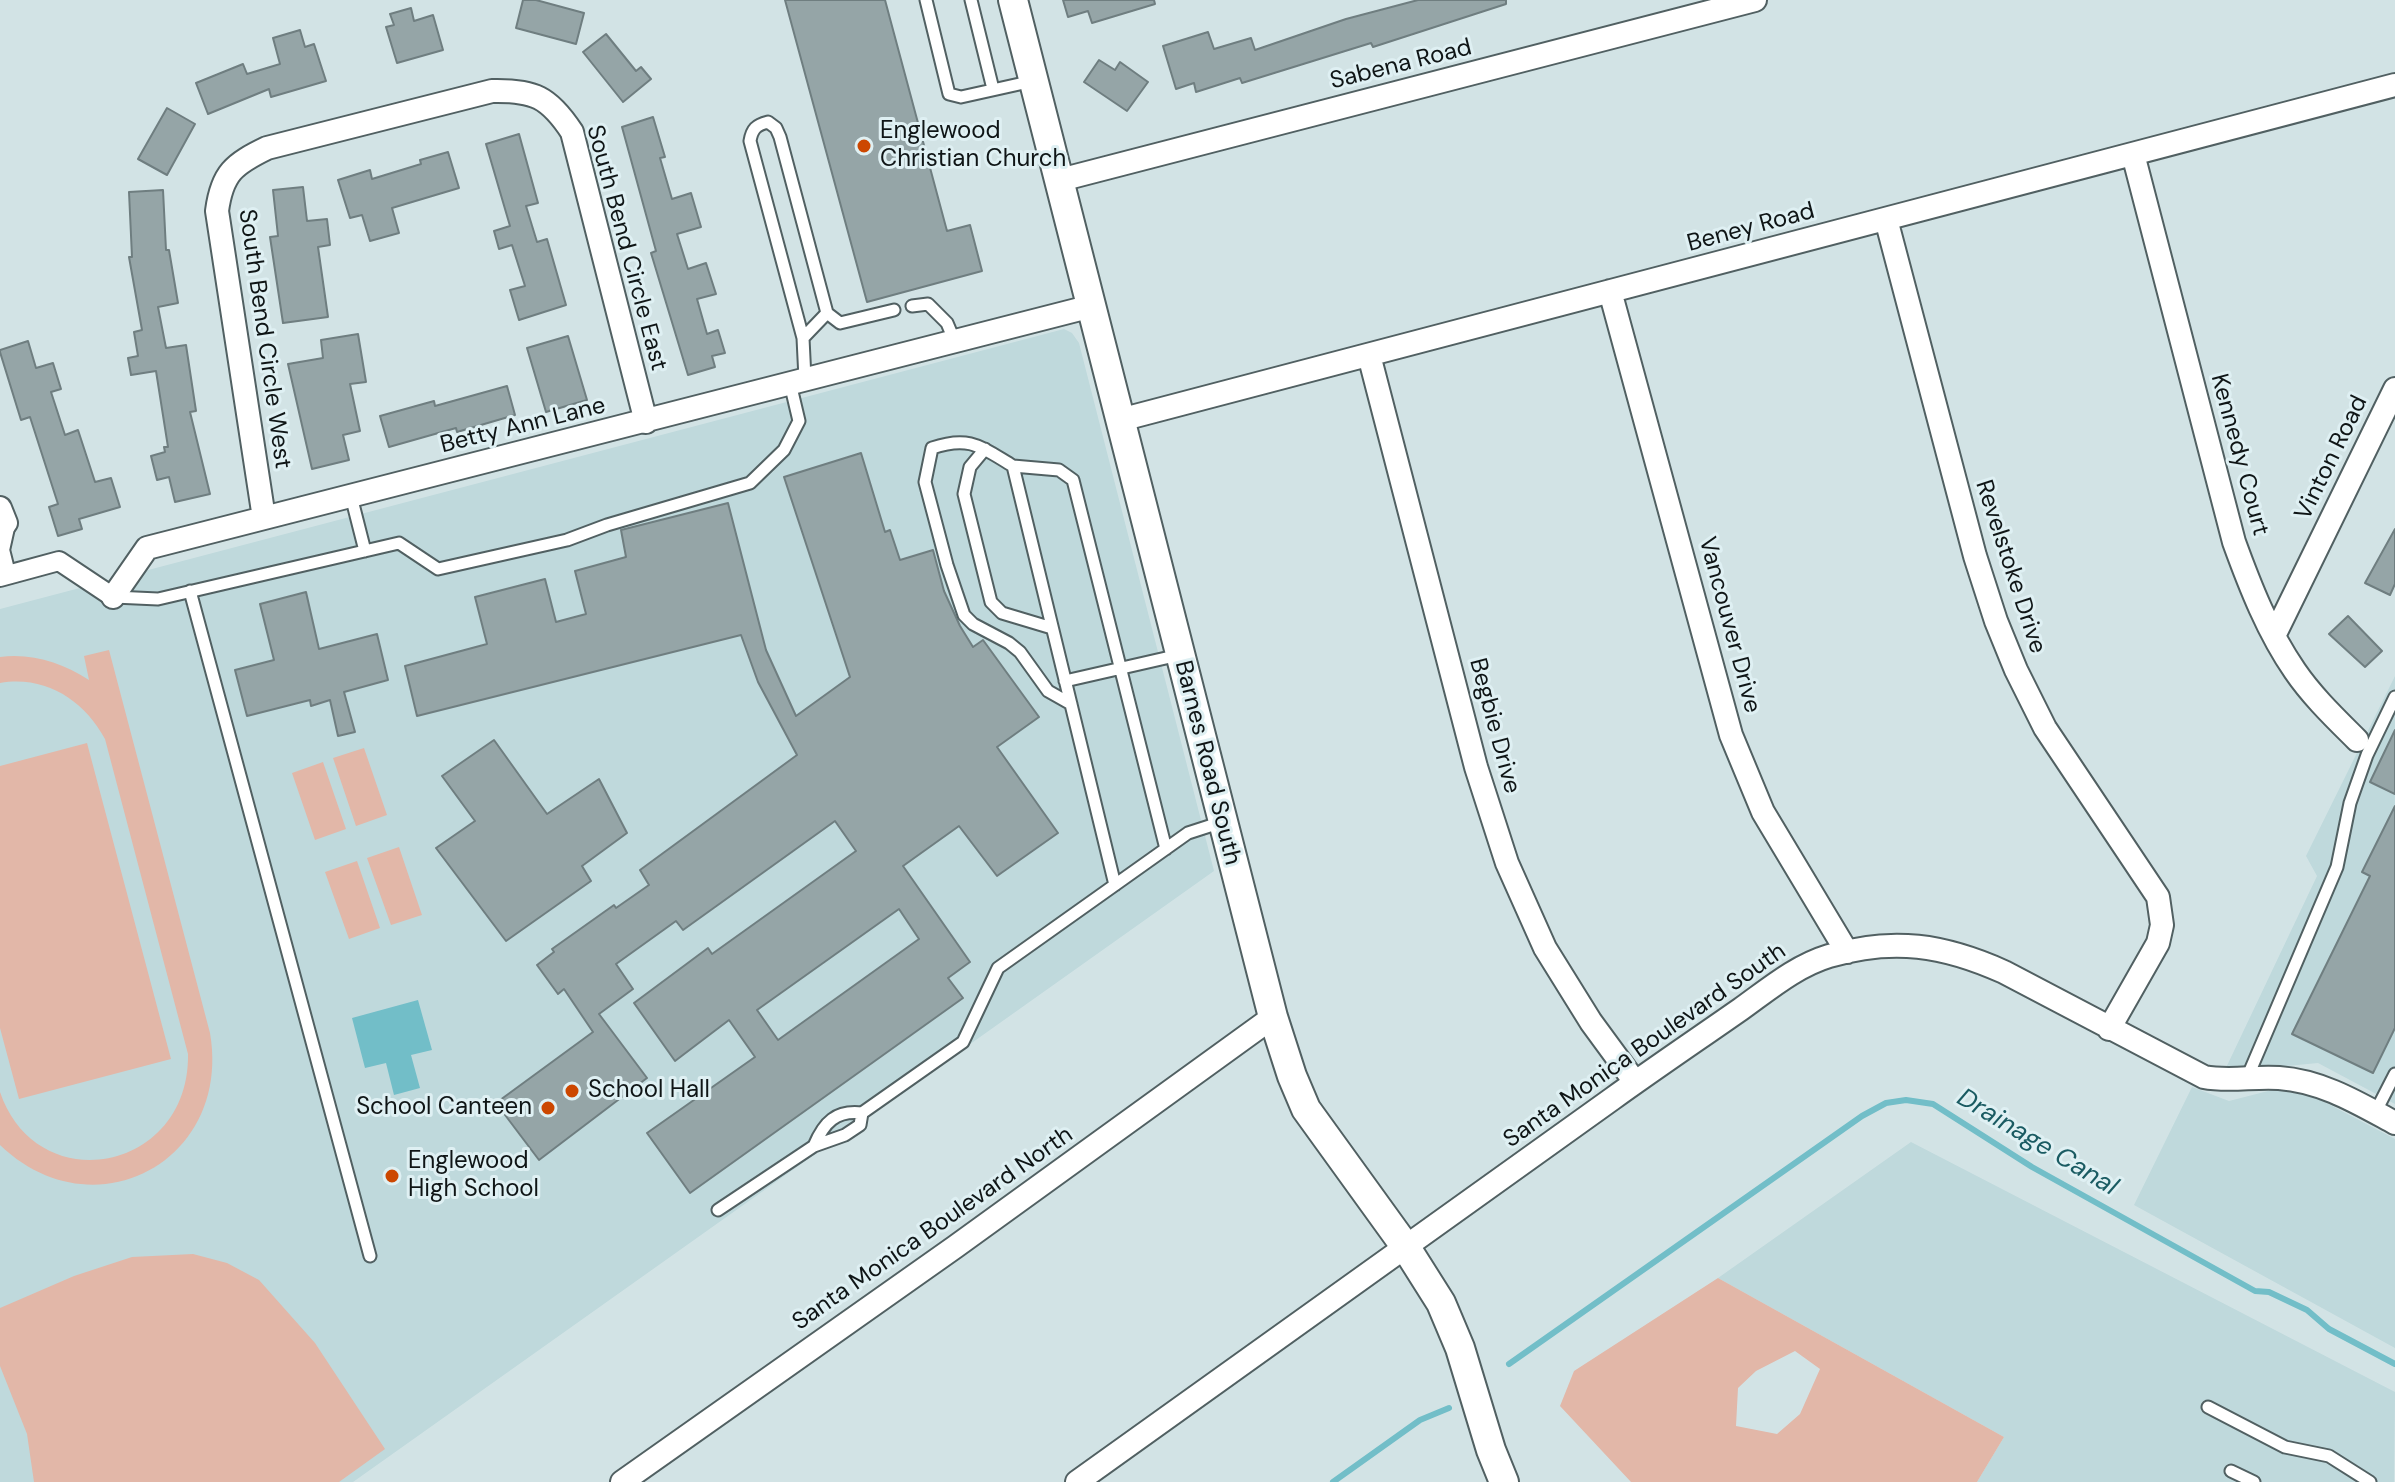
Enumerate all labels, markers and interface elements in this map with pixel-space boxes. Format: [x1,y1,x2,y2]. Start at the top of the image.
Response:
street label: Sabena Road [1327,34,1475,96]
place label: Englewood Christian Church [880,118,1066,174]
street label: South Bend Circle East [579,122,673,374]
marker: Englewood Christian Church [855,137,873,155]
street label: Beney Road [1684,197,1818,259]
street label: South Bend Circle West [232,207,296,471]
street label: Kennedy Court [2204,371,2274,539]
street label: Vinton Road [2289,391,2375,525]
street label: Betty Ann Lane [437,392,609,460]
street label: Revelstoke Drive [1968,477,2052,657]
street label: Vancouver Drive [1692,534,1766,716]
street label: Begbie Drive [1462,655,1526,797]
street label: Barnes Road South [1168,658,1246,868]
street label: Santa Monica Boulevard South [1498,937,1792,1155]
place label: School Hall [588,1077,710,1105]
marker: School Hall [563,1082,581,1100]
water label: Drainage Canal [1951,1083,2123,1203]
place label: School Canteen [356,1094,532,1122]
marker: School Canteen [539,1099,557,1117]
street label: Santa Monica Boulevard North [787,1121,1079,1337]
place label: Englewood High School [408,1148,539,1204]
marker: Englewood High School [383,1167,401,1185]

